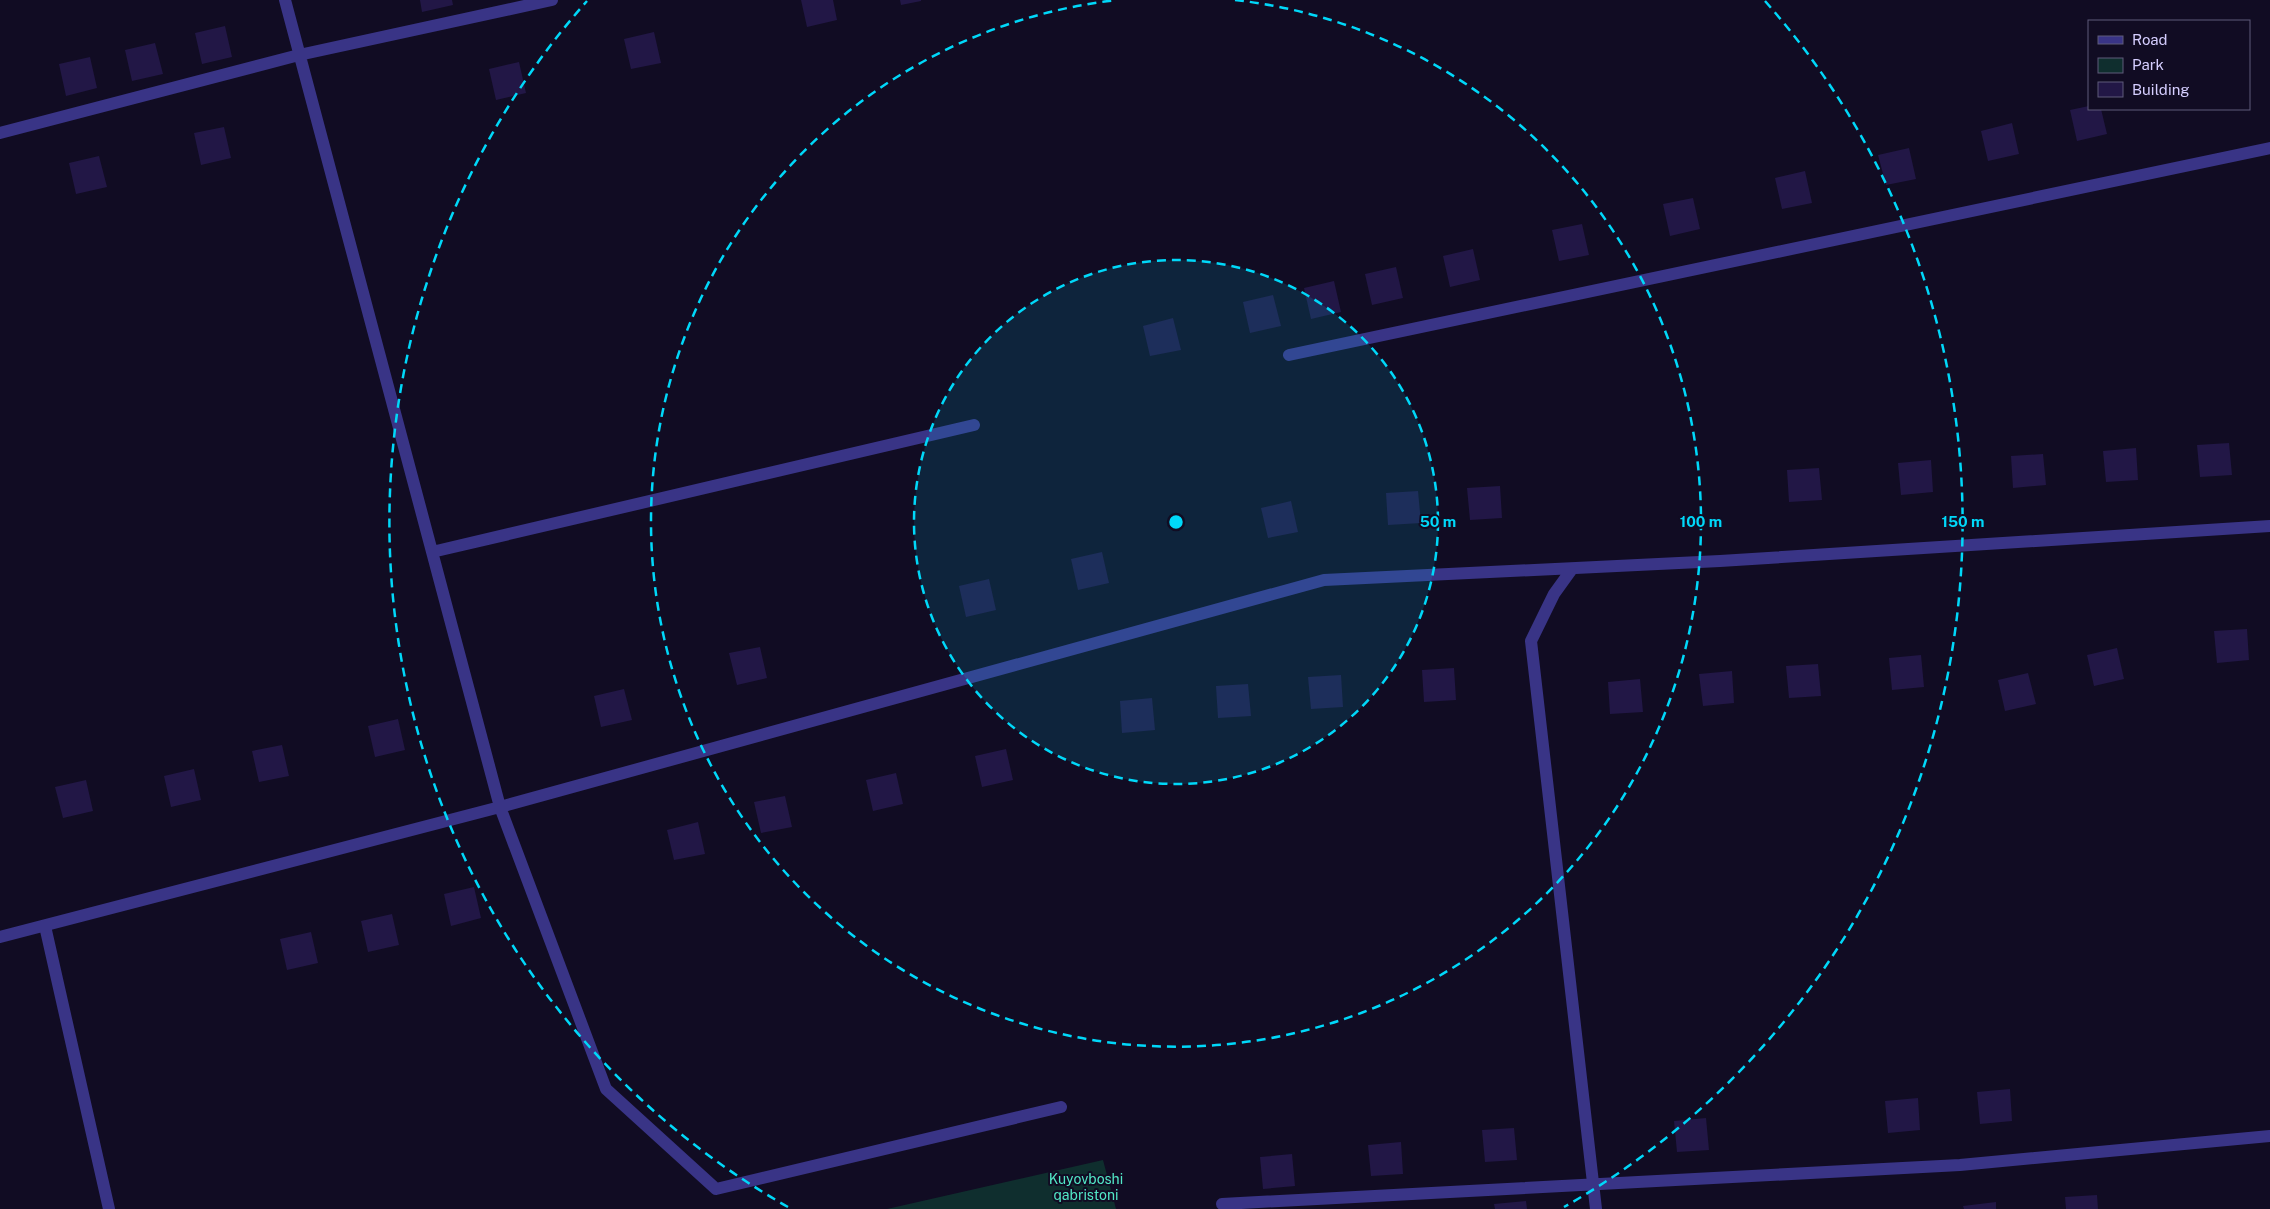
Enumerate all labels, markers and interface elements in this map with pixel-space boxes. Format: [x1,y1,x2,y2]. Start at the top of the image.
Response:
legend [2088,20,2250,110]
text: Road [2132,31,2168,48]
text: Park [2132,56,2164,73]
text: Building [2132,81,2190,98]
centre of rings [1167,513,1185,531]
text: 50 m [1420,513,1456,530]
text: 100 m [1680,513,1722,530]
text: 150 m [1941,513,1985,530]
park label: Kuyovboshi qabristoni [1049,1171,1123,1203]

